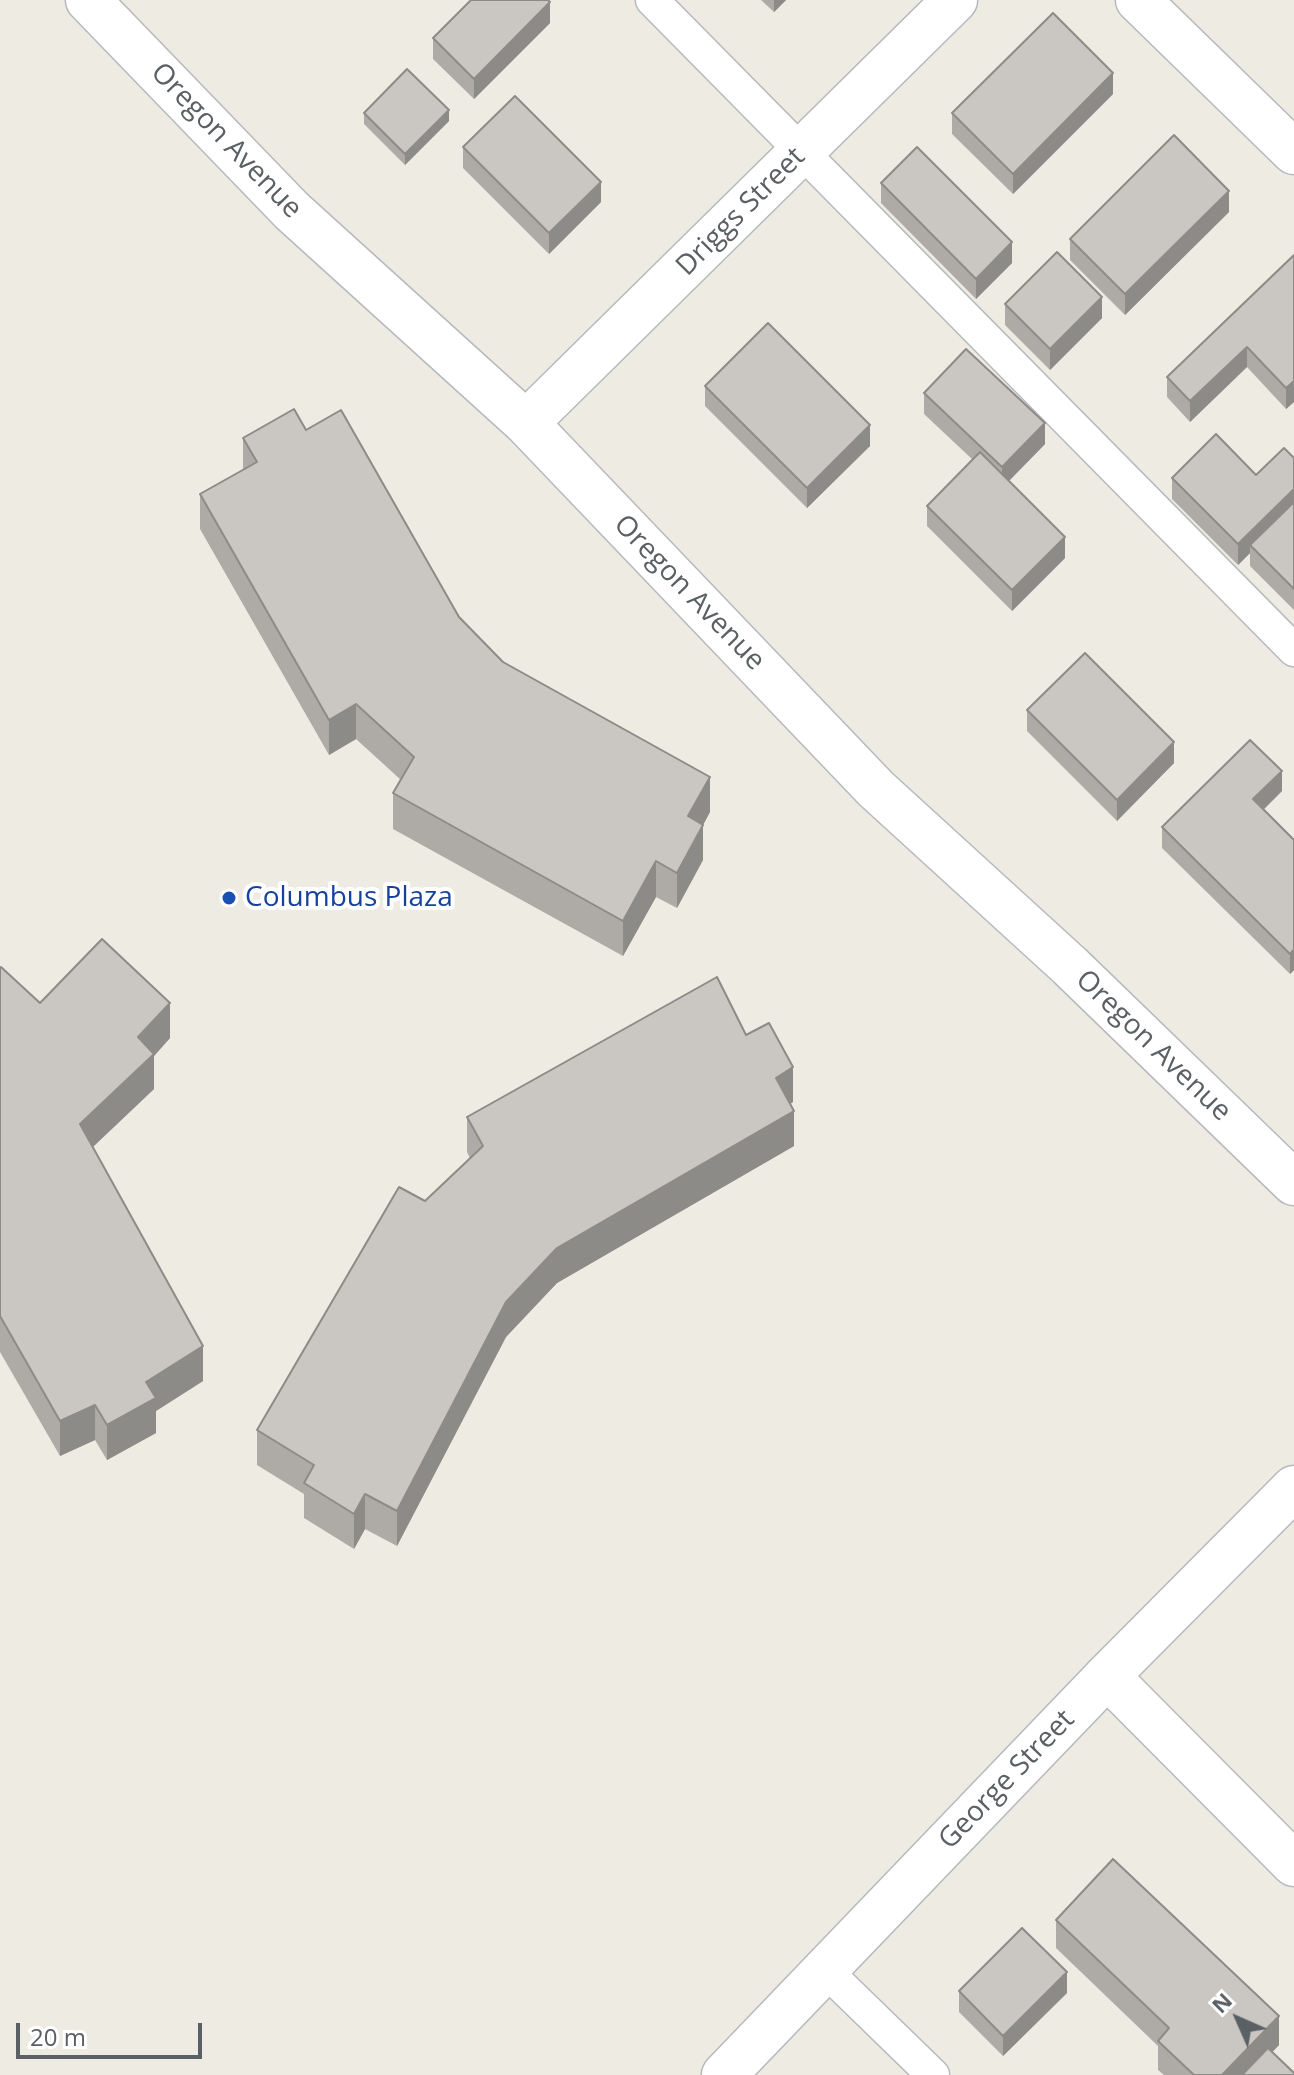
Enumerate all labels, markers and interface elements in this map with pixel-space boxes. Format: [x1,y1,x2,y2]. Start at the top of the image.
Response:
street label: Oregon Avenue [143,56,309,226]
street label: Driggs Street [670,141,812,283]
street label: Oregon Avenue [606,508,772,678]
place label: Columbus Plaza [245,881,453,915]
marker: Columbus Plaza [220,889,238,907]
street label: Oregon Avenue [1068,963,1238,1129]
street label: George Street [932,1703,1082,1857]
north arrow [1198,1979,1278,2059]
text: N [1204,1985,1238,2019]
scale bar [20,2007,206,2057]
text: 20 m [30,2020,86,2053]

